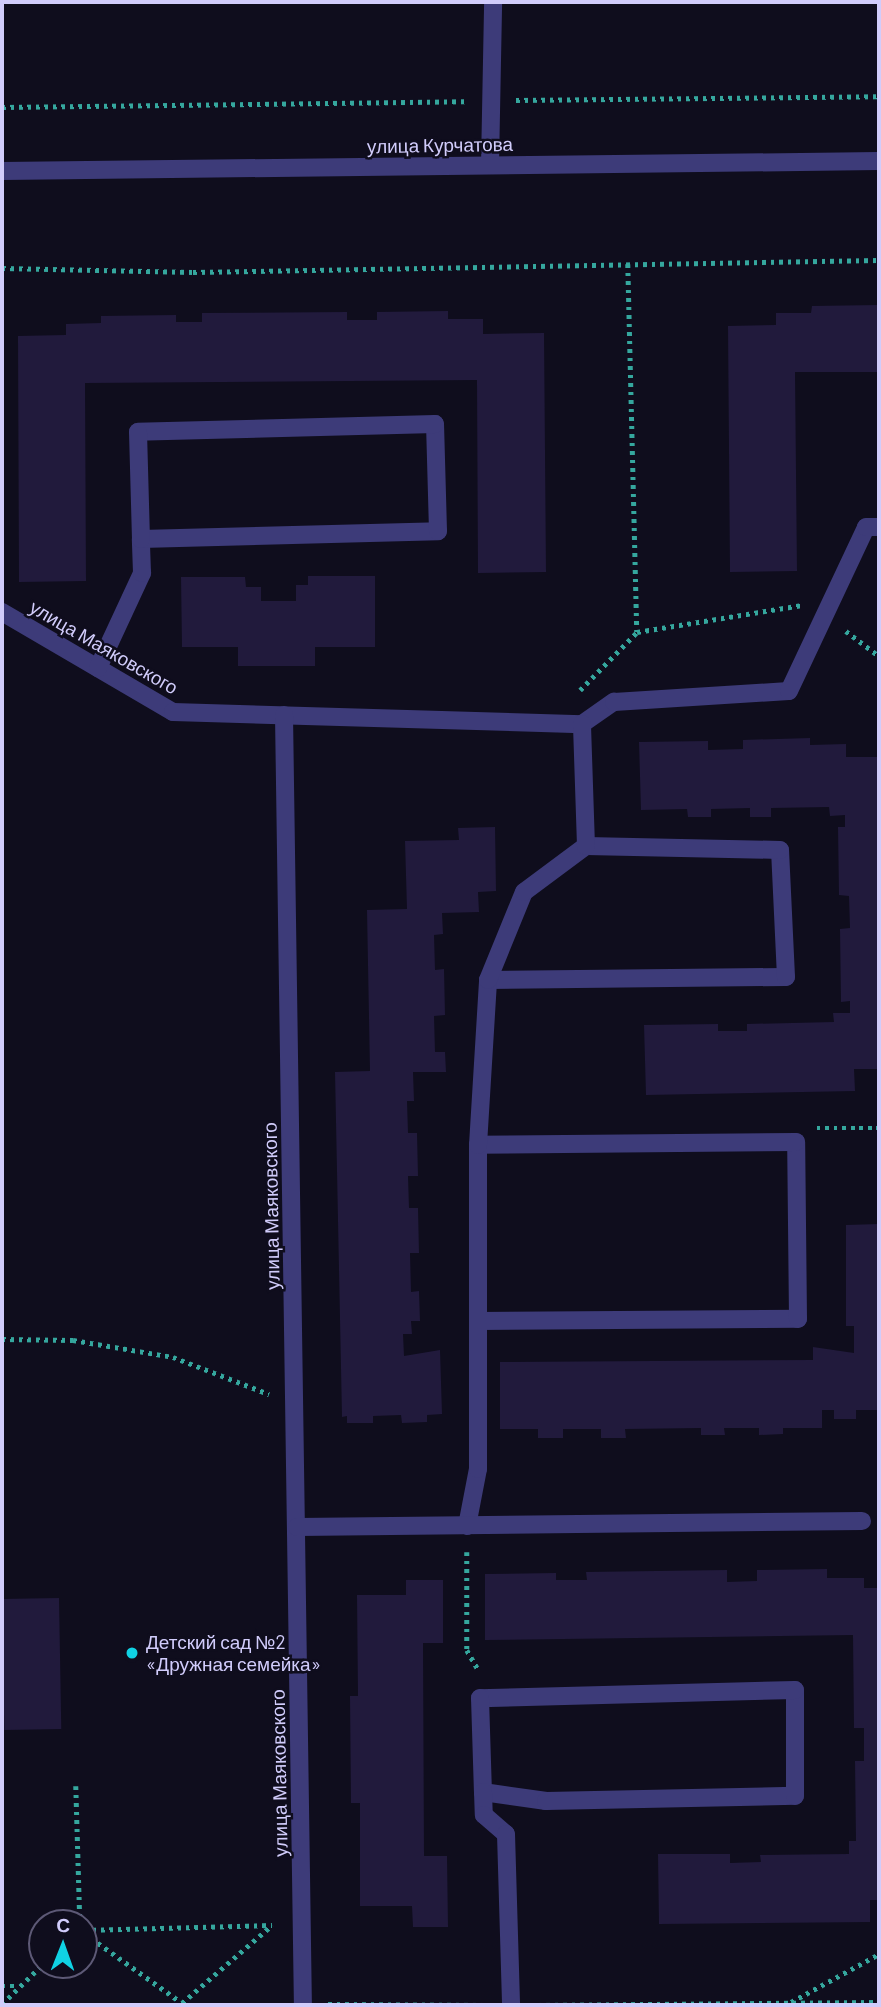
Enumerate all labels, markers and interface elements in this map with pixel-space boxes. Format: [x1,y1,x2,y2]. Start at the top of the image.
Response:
street label: улица Курчатова [367,132,513,158]
street label: улица Маяковского [26,595,182,699]
street label: улица Маяковского [258,1122,284,1290]
place label: Детский сад №2 «Дружная семейка» [146,1631,321,1675]
marker: Детский сад №2 «Дружная семейка» [124,1645,140,1661]
street label: улица Маяковского [266,1689,292,1857]
north arrow [28,1909,98,1979]
text: С [56,1913,70,1936]

